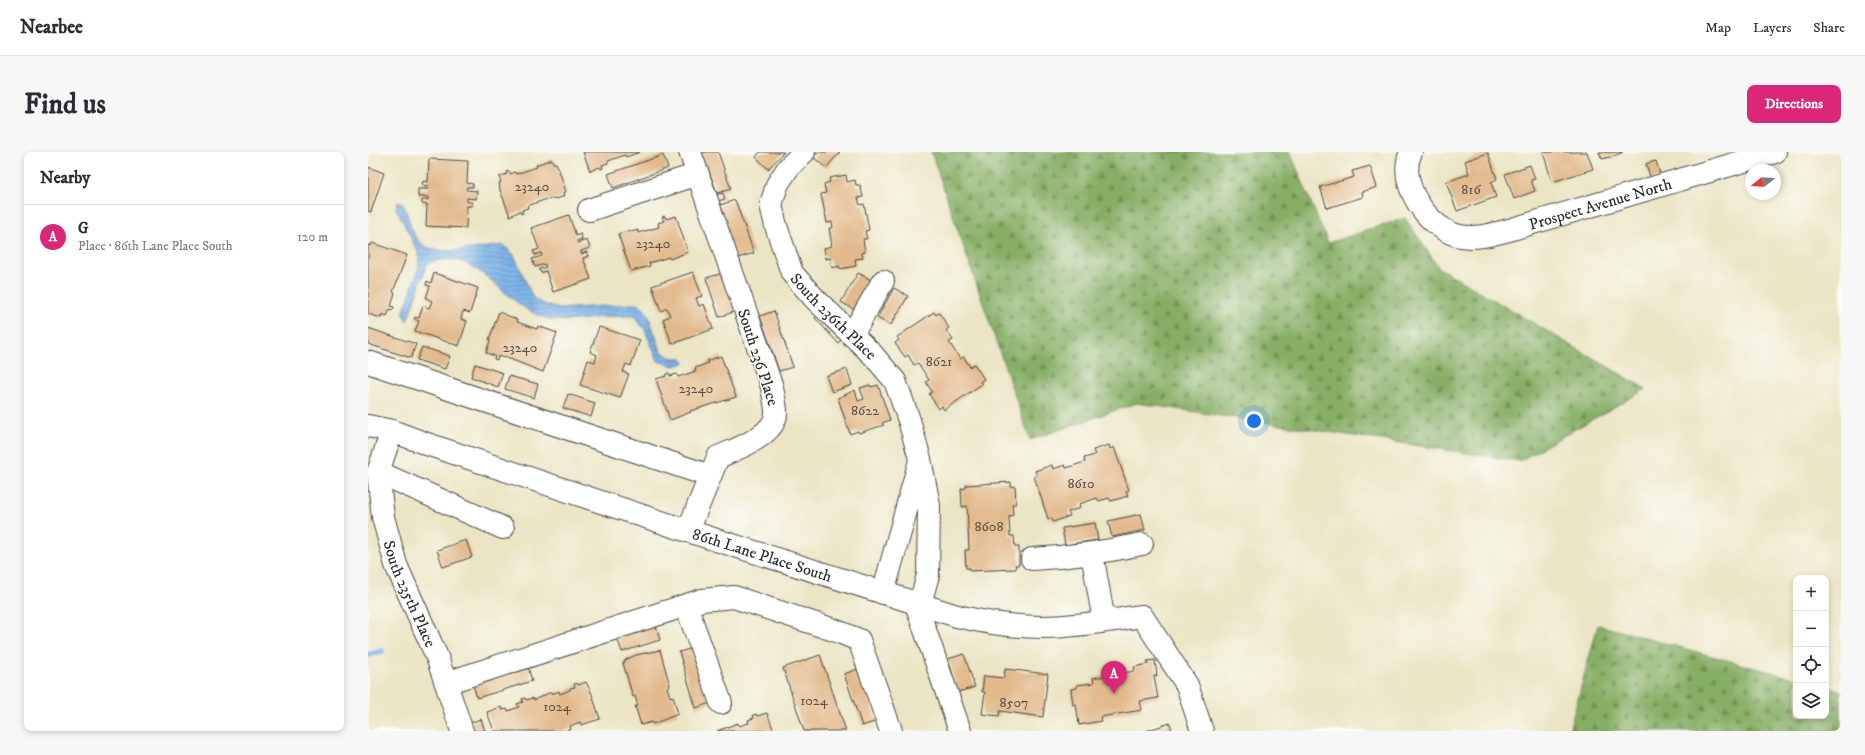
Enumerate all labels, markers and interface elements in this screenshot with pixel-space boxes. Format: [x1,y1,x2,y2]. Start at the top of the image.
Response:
text: Nearbee [20,16,83,39]
text: Map [1705,19,1731,37]
text: Layers [1753,19,1791,37]
text: Share [1813,19,1845,37]
button: Directions [1747,85,1841,123]
text: Find us [24,87,106,122]
north arrow [1745,164,1781,200]
text: Nearby [40,167,90,189]
street label: Prospect Avenue North [1526,174,1675,235]
house number: 23240 [515,178,549,196]
house number: 816 [1461,181,1481,199]
text: G [78,219,89,238]
text: A [49,229,57,245]
text: 120 m [297,229,328,245]
house number: 23240 [636,235,670,253]
text: Place · 86th Lane Place South [78,238,233,254]
street label: South 236th Place [786,269,881,364]
street label: South 236 Place [733,306,783,409]
house number: 23240 [503,339,537,357]
house number: 8621 [926,353,952,371]
house number: 23240 [679,380,713,398]
house number: 8622 [851,402,879,420]
your location [1244,411,1264,431]
house number: 8610 [1068,475,1094,493]
house number: 8608 [975,518,1003,536]
street label: 86th Lane Place South [690,524,835,587]
street label: South 235th Place [379,538,440,651]
map controls [1793,575,1829,719]
button: + [1793,575,1829,611]
button: − [1793,611,1829,647]
button: locate [1793,647,1829,683]
pin: A [1101,661,1127,694]
button: layers [1793,683,1829,719]
house number: 1024 [800,692,829,710]
house number: 8507 [1000,694,1028,712]
house number: 1024 [543,698,572,716]

